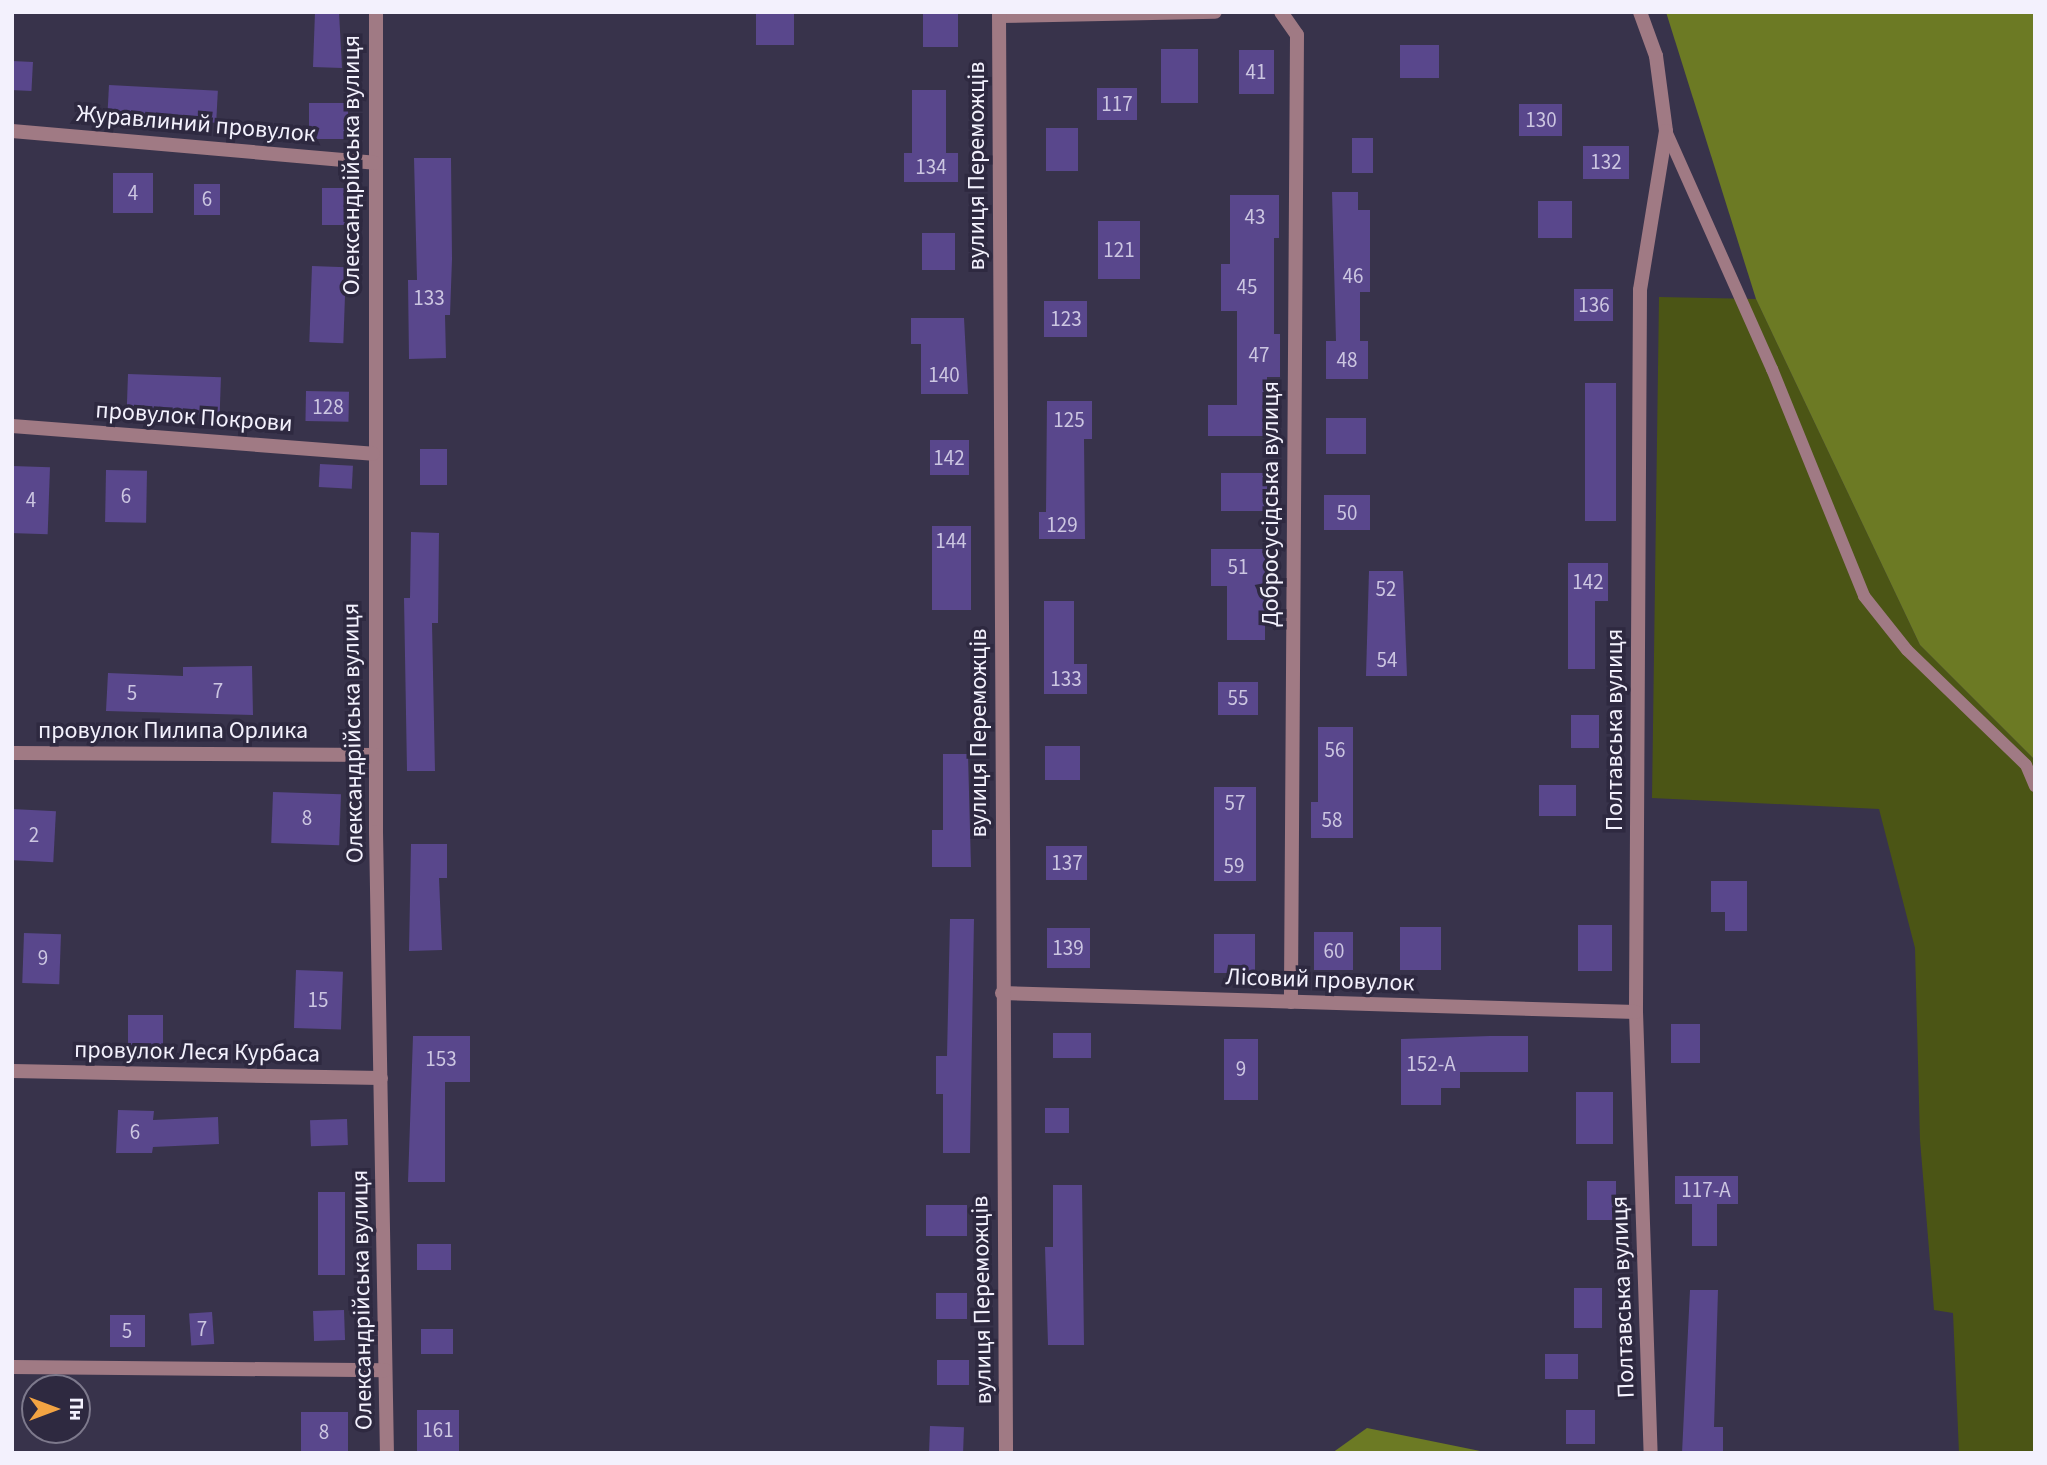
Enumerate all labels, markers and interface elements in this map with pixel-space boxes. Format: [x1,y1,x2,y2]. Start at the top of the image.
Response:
street label: Олександрійська вулиця [338,35,366,295]
house number: 41 [1246,59,1266,85]
street label: вулиця Переможців [963,62,991,270]
house number: 117 [1101,91,1133,117]
street label: Журавлиний провулок [75,99,317,149]
house number: 130 [1525,107,1557,133]
house number: 132 [1590,149,1622,175]
house number: 134 [915,154,947,180]
house number: 4 [128,180,138,206]
house number: 6 [202,186,212,212]
house number: 43 [1245,204,1265,230]
house number: 121 [1103,237,1135,263]
house number: 46 [1343,263,1363,289]
house number: 45 [1237,274,1257,300]
house number: 133 [413,285,445,311]
house number: 136 [1578,292,1610,318]
house number: 123 [1050,306,1082,332]
house number: 47 [1249,342,1269,368]
house number: 48 [1337,347,1357,373]
house number: 140 [928,362,960,388]
street label: Добросусідська вулиця [1257,381,1285,627]
house number: 128 [312,394,344,420]
street label: провулок Покрови [94,396,294,438]
house number: 125 [1053,407,1085,433]
house number: 142 [933,445,965,471]
house number: 6 [121,483,131,509]
house number: 4 [26,487,36,513]
house number: 50 [1337,500,1357,526]
house number: 129 [1046,512,1078,538]
house number: 144 [935,528,967,554]
house number: 51 [1228,554,1248,580]
house number: 142 [1572,569,1604,595]
house number: 52 [1376,576,1396,602]
street label: Олександрійська вулиця [336,603,370,863]
street label: вулиця Переможців [965,629,993,837]
street label: Полтавська вулиця [1601,629,1629,831]
house number: 54 [1377,647,1397,673]
house number: 133 [1050,666,1082,692]
house number: 7 [213,678,223,704]
house number: 5 [127,680,137,706]
house number: 55 [1228,685,1248,711]
street label: провулок Пилипа Орлика [38,717,308,745]
house number: 56 [1325,737,1345,763]
house number: 57 [1225,790,1245,816]
house number: 8 [302,805,312,831]
house number: 58 [1322,807,1342,833]
house number: 2 [29,822,39,848]
house number: 137 [1051,850,1083,876]
house number: 59 [1224,853,1244,879]
house number: 139 [1052,935,1084,961]
house number: 60 [1324,938,1344,964]
house number: 9 [38,945,48,971]
street label: Лісовий провулок [1225,962,1415,998]
house number: 15 [308,987,328,1013]
street label: провулок Леся Курбаса [74,1035,320,1069]
house number: 153 [425,1046,457,1072]
house number: 152-А [1406,1051,1456,1077]
house number: 9 [1236,1056,1246,1082]
house number: 6 [130,1119,140,1145]
street label: Олександрійська вулиця [345,1170,379,1430]
house number: 117-А [1681,1177,1731,1203]
street label: вулиця Переможців [966,1195,998,1405]
street label: Полтавська вулиця [1605,1195,1641,1399]
house number: 7 [197,1316,207,1342]
house number: 5 [122,1318,132,1344]
north arrow [21,1374,91,1444]
text: Пн [62,1397,89,1421]
house number: 161 [422,1417,454,1443]
house number: 8 [319,1419,329,1445]

